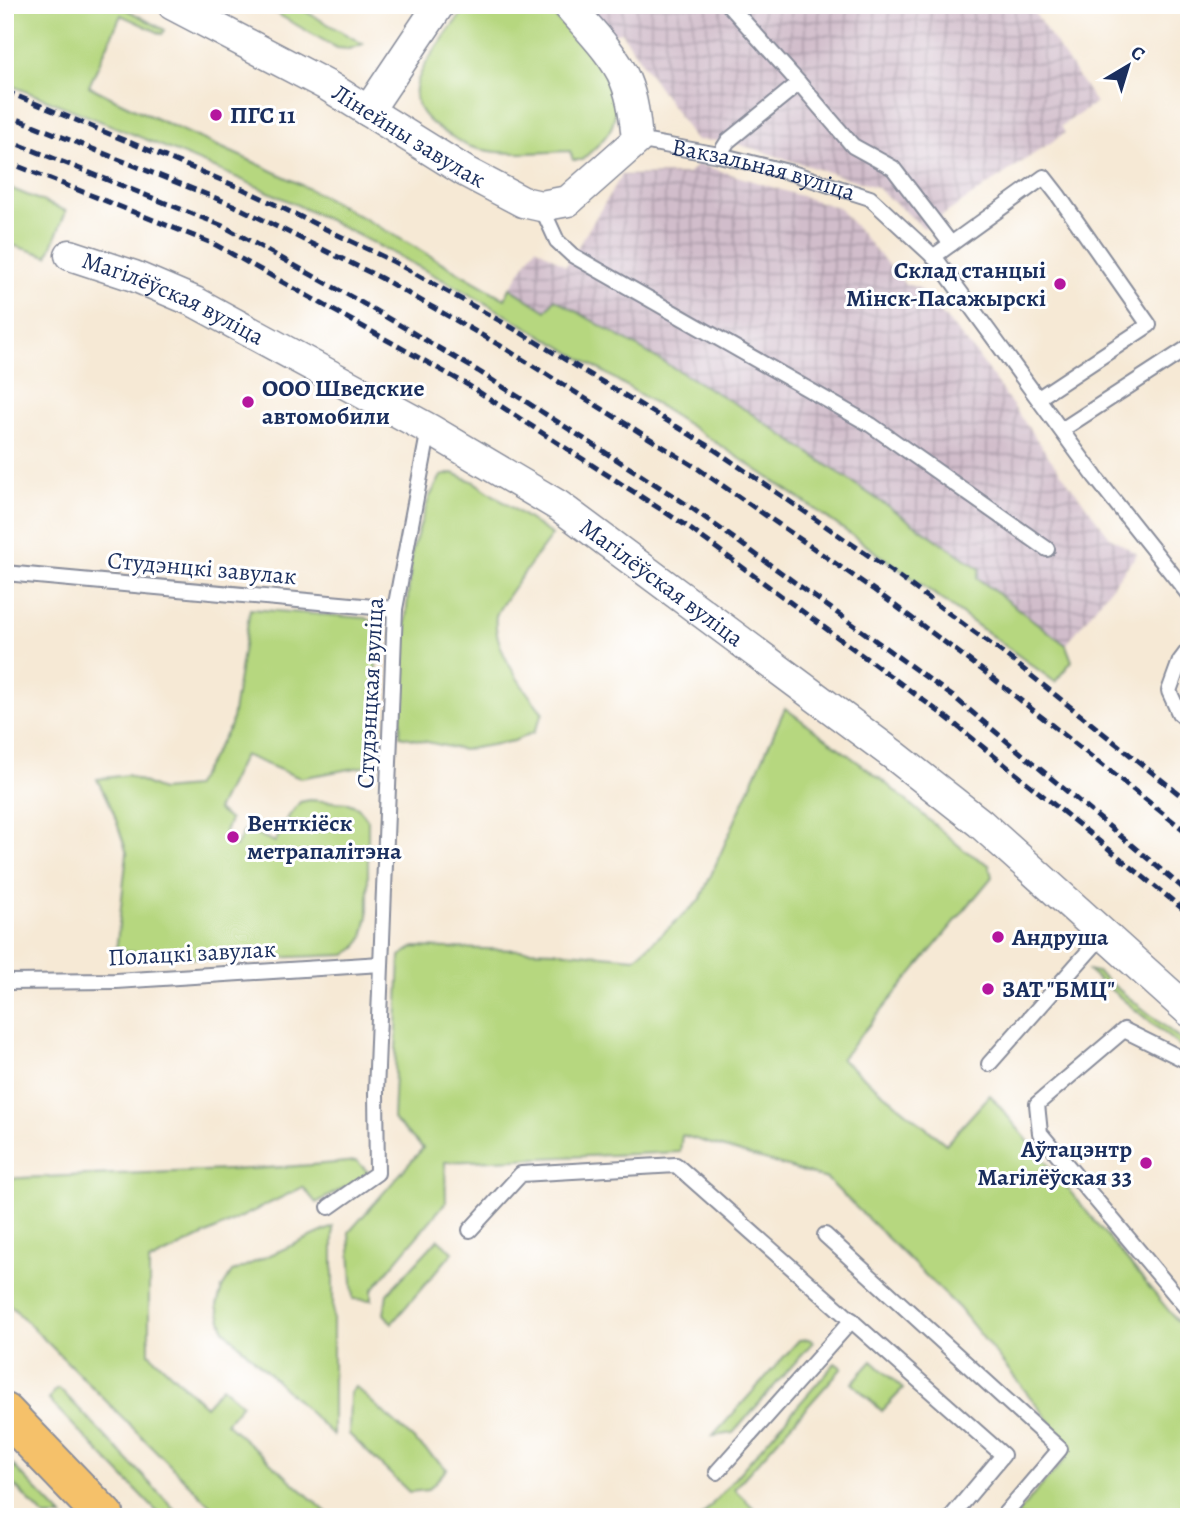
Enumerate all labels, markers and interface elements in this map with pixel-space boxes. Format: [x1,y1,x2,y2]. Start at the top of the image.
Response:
north arrow [1092,32,1162,102]
text: С [1125,40,1150,67]
street label: Лінейны завулак [326,76,491,195]
place label: ПГС 11 [230,99,296,131]
marker: ПГС 11 [208,107,224,123]
street label: Вакзальная вуліца [669,131,859,208]
street label: Магілёўская вуліца [78,244,270,353]
place label: Склад станцыі Мінск-Пасажырскі [846,254,1046,314]
marker: Склад станцыі Мінск-Пасажырскі [1052,276,1068,292]
place label: ООО Шведские автомобили [262,372,425,432]
marker: ООО Шведские автомобили [240,394,256,410]
street label: Магілёўская вуліца [573,511,750,654]
street label: Студэнцкі завулак [106,544,298,592]
street label: Студэнцкая вуліца [349,597,391,789]
place label: Венткіёск метрапалітэна [247,807,402,867]
marker: Венткіёск метрапалітэна [225,829,241,845]
place label: Андруша [1011,921,1109,953]
marker: Андруша [990,929,1006,945]
street label: Полацкі завулак [107,933,277,973]
place label: ЗАТ "БМЦ" [1002,973,1115,1005]
marker: ЗАТ "БМЦ" [980,981,996,997]
place label: Аўтацэнтр Магілёўская 33 [977,1133,1132,1193]
marker: Аўтацэнтр Магілёўская 33 [1138,1155,1154,1171]

